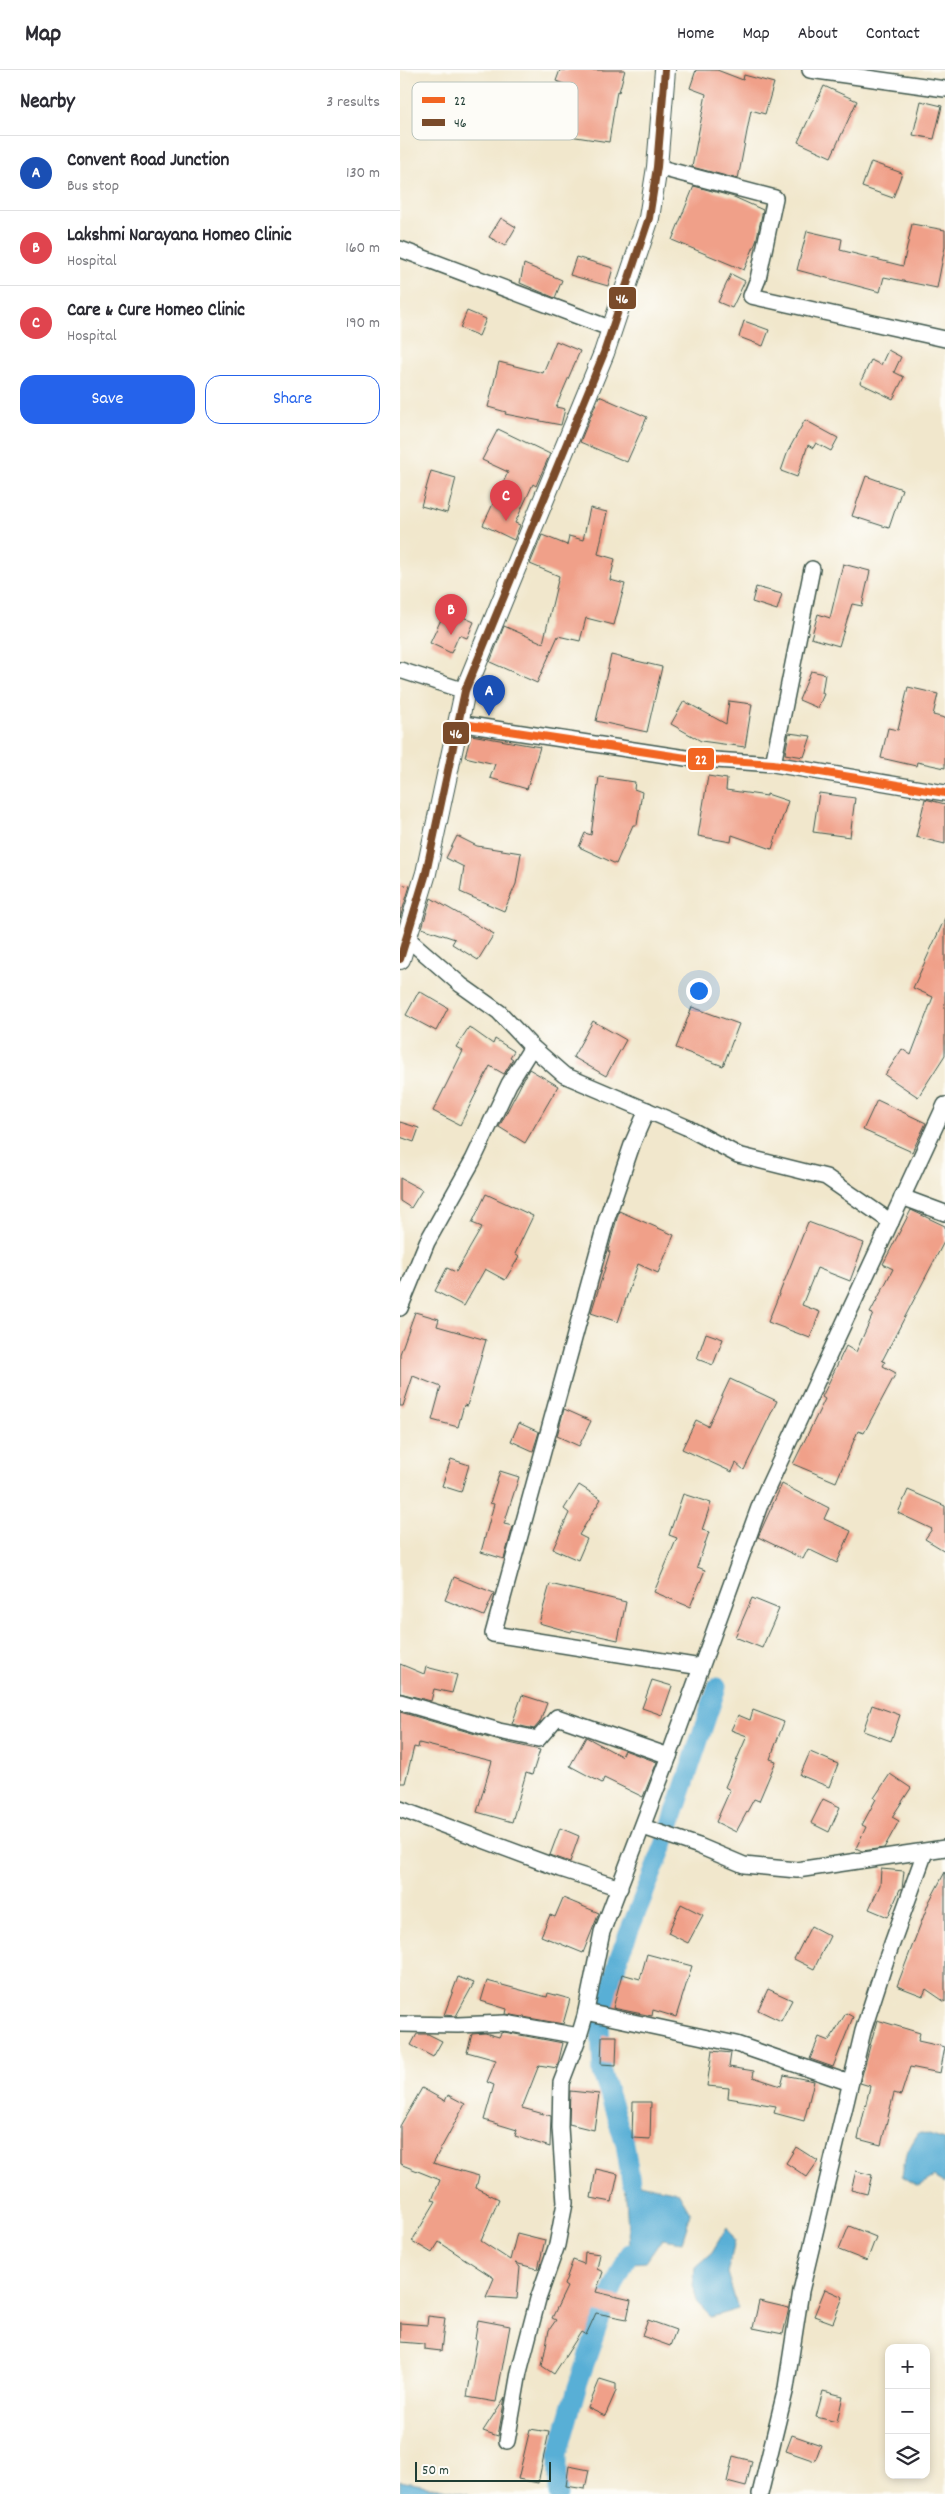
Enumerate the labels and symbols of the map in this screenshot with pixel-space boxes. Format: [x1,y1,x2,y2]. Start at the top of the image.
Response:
legend [412,82,578,140]
text: 22 [454,92,466,112]
text: 46 [454,114,467,134]
line badge: 46 [608,286,637,310]
text: 46 [616,290,628,310]
pin: C [490,480,522,521]
pin: B [435,594,467,635]
pin: A [473,675,505,716]
line badge: 46 [442,721,470,745]
text: 46 [450,725,462,745]
line badge: 22 [687,747,715,771]
text: 22 [695,751,707,771]
your location [686,978,712,1004]
scale bar [415,2459,551,2482]

